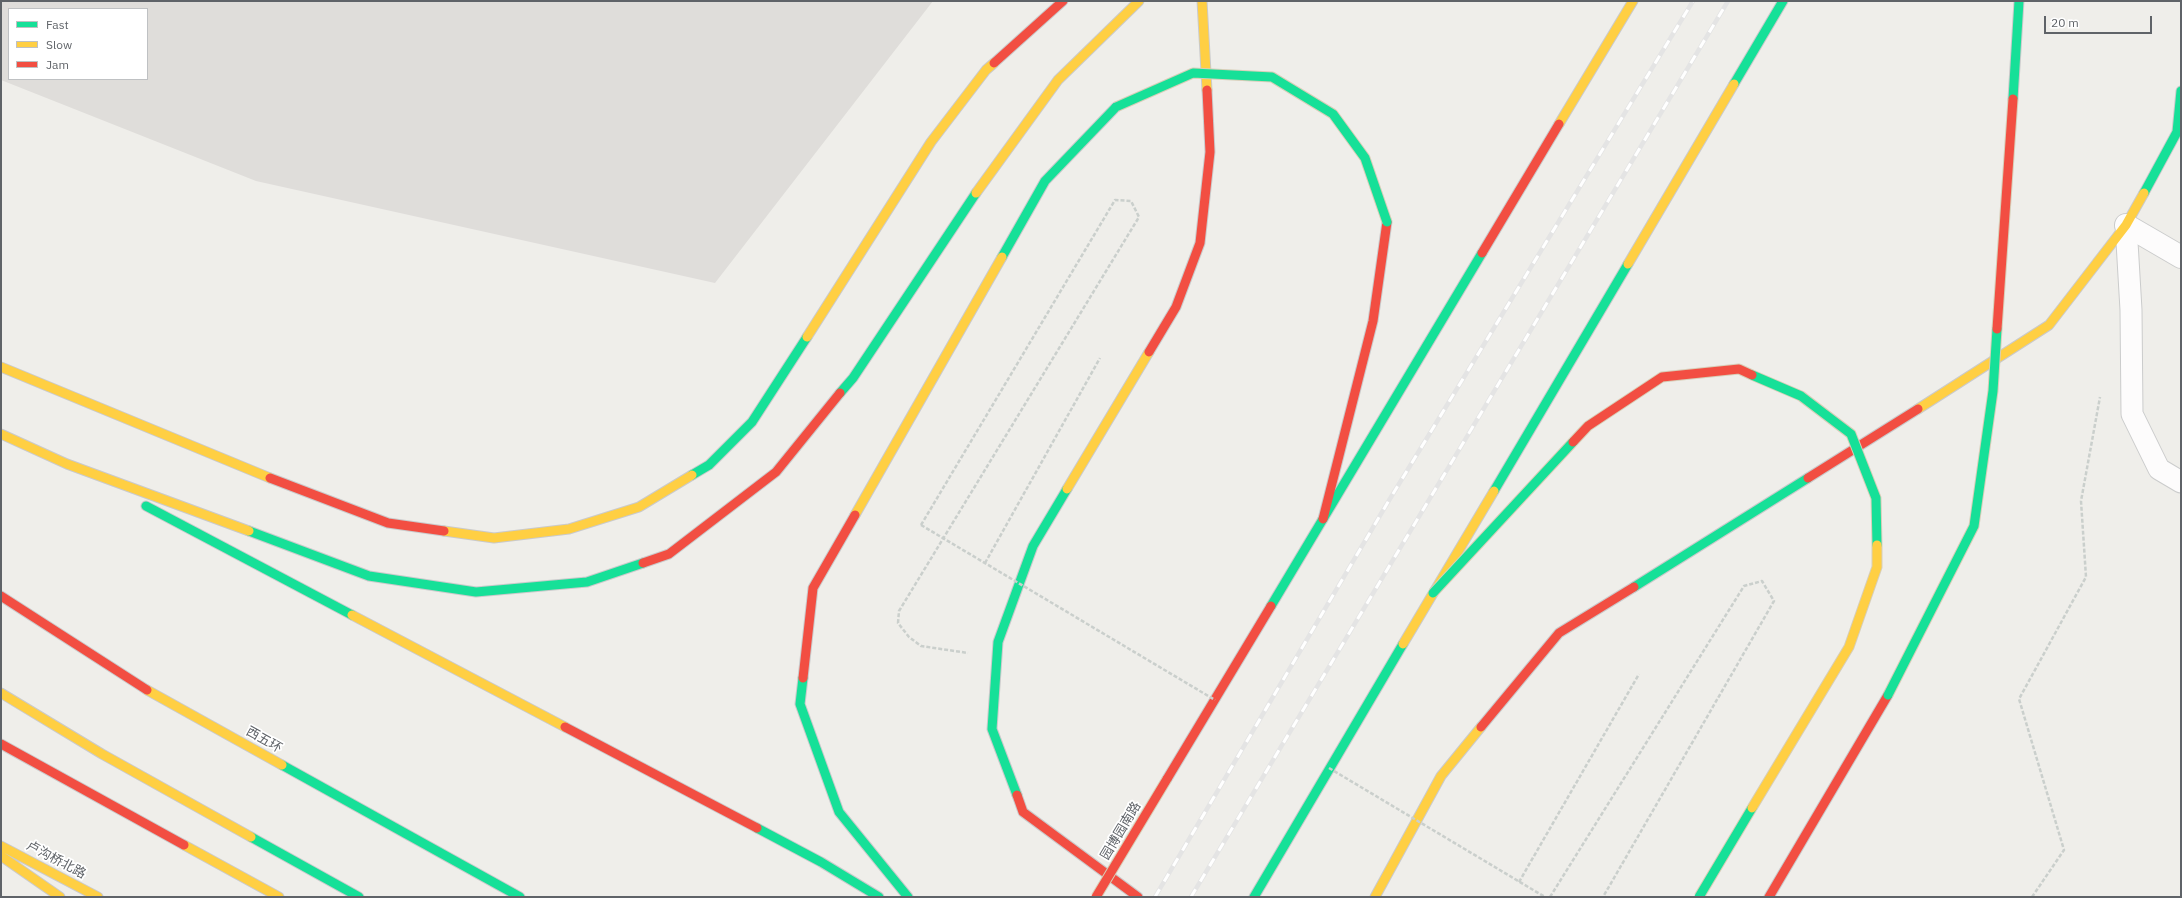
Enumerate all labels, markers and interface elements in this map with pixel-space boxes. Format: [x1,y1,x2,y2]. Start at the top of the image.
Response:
legend [8,8,148,80]
scale bar [2046,8,2154,34]
text: 20 m [2051,15,2079,30]
text: Fast [46,17,69,32]
text: Slow [46,37,72,52]
text: Jam [46,57,69,72]
street label: 西五环 [243,724,285,756]
street label: 园博园南路 [1098,799,1144,863]
street label: 卢沟桥北路 [24,838,88,882]

